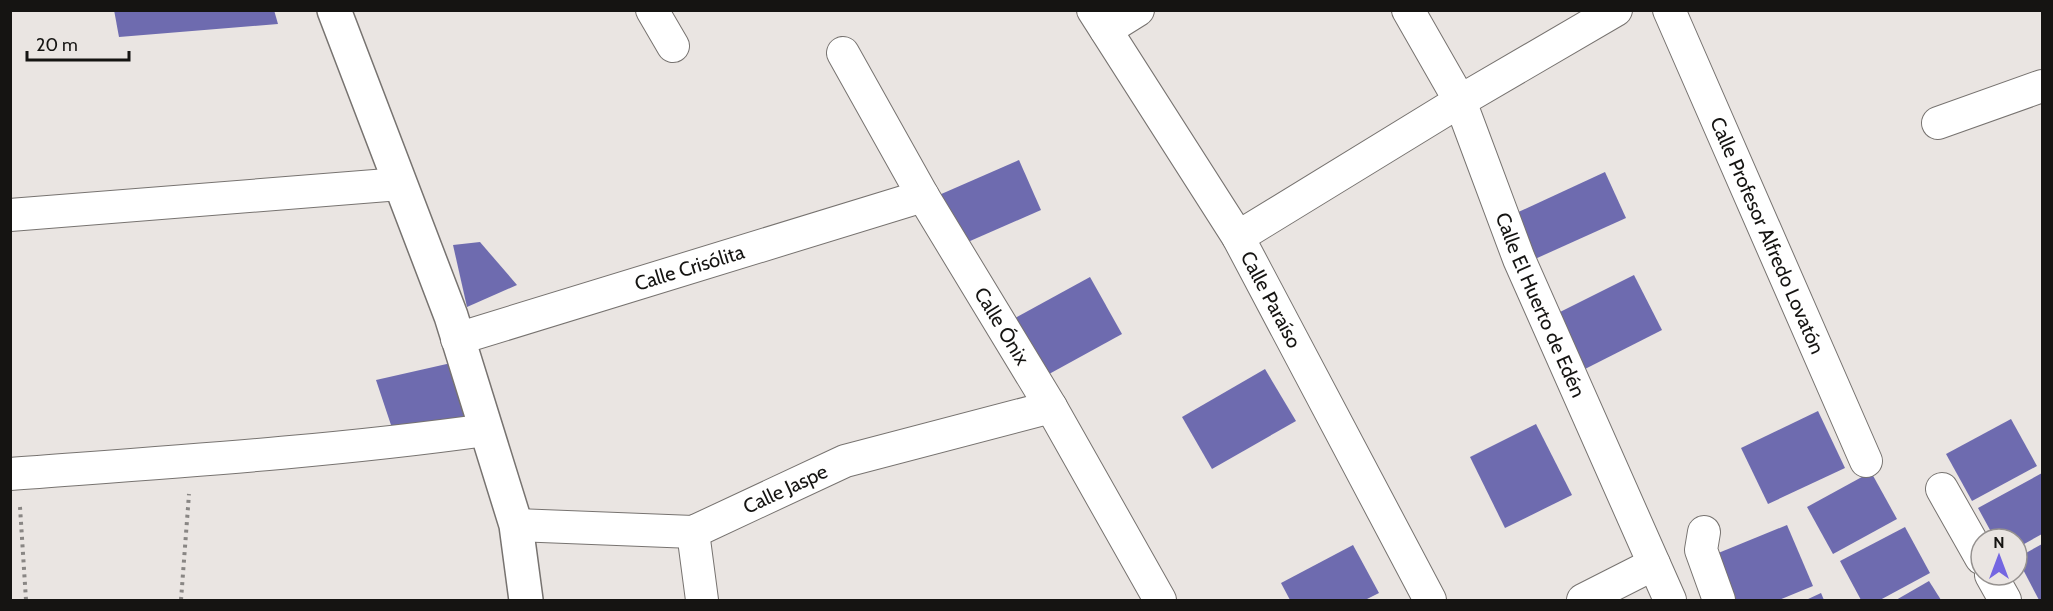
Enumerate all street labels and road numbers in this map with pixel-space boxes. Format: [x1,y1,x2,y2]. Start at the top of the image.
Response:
street label: Calle Profesor Alfredo Lovatón [1705,113,1830,358]
street label: Calle El Huerto de Edén [1491,209,1591,401]
street label: Calle Crisólita [632,239,747,296]
street label: Calle Paraíso [1236,247,1306,352]
street label: Calle Ónix [969,283,1035,370]
street label: Calle Jaspe [739,459,831,519]

